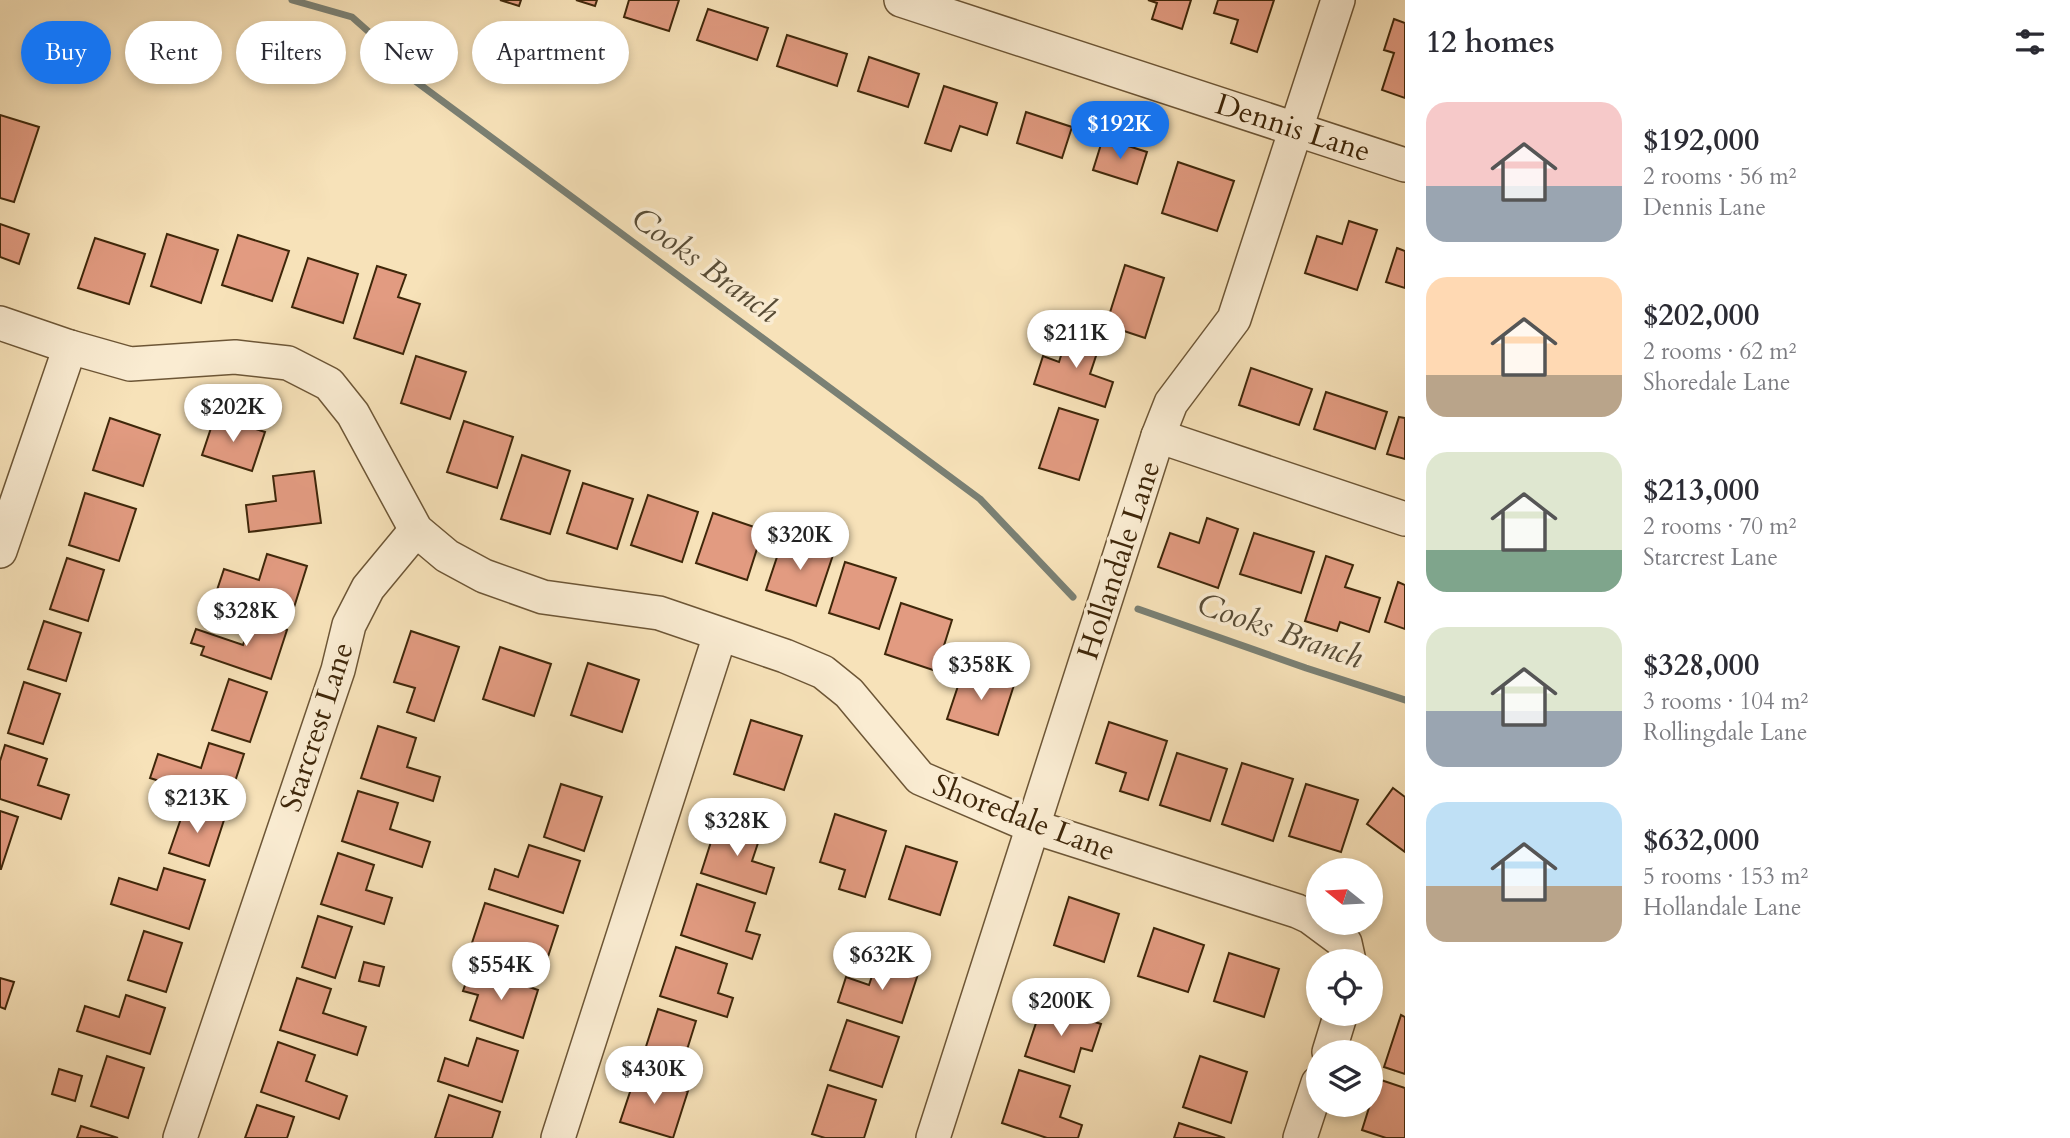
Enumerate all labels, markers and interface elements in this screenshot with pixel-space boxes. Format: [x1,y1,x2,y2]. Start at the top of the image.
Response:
chip: Buy [21,21,111,84]
chip: Rent [125,21,222,84]
chip: Filters [236,21,346,84]
chip: New [360,21,458,84]
chip: Apartment [472,21,629,84]
text: 12 homes [1426,22,1555,63]
icon: filters [2011,23,2049,61]
street label: Dennis Lane [1210,84,1376,172]
pin: $192K [1071,102,1169,161]
text: $192K [1087,108,1153,139]
text: $192,000 [1643,120,1759,161]
icon: home [1482,130,1566,214]
text: 2 rooms · 56 m² [1643,161,1796,192]
text: Dennis Lane [1643,192,1766,223]
water label: Cooks Branch [622,197,788,333]
text: $202,000 [1643,295,1759,336]
icon: home [1482,305,1566,389]
pin: $211K [1027,310,1125,370]
text: $211K [1043,317,1109,348]
text: 2 rooms · 62 m² [1643,336,1796,367]
text: Shoredale Lane [1643,367,1790,398]
pin: $202K [184,384,282,444]
text: $202K [200,391,266,422]
street label: Hollandale Lane [1068,455,1170,665]
text: $213,000 [1643,470,1759,511]
icon: home [1482,480,1566,564]
text: 2 rooms · 70 m² [1643,511,1796,542]
pin: $320K [751,512,849,572]
text: $320K [767,519,833,550]
text: Starcrest Lane [1643,542,1778,573]
water label: Cooks Branch [1191,582,1369,680]
pin: $328K [197,588,295,648]
text: $328K [213,595,279,626]
street label: Starcrest Lane [270,637,364,817]
pin: $358K [932,642,1030,702]
text: $328,000 [1643,645,1759,686]
text: $358K [948,649,1014,680]
icon: home [1482,655,1566,739]
text: 3 rooms · 104 m² [1643,686,1808,717]
text: Rollingdale Lane [1643,717,1808,748]
street label: Shoredale Lane [927,764,1121,872]
pin: $213K [148,776,246,835]
text: $213K [164,782,230,813]
pin: $328K [688,798,786,858]
text: $328K [704,805,770,836]
text: $632,000 [1643,820,1759,861]
icon: home [1482,830,1566,914]
north arrow [1306,858,1382,934]
map controls [1306,858,1383,1117]
text: 5 rooms · 153 m² [1643,861,1808,892]
text: Hollandale Lane [1643,892,1801,923]
pin: $632K [833,932,931,992]
text: $632K [849,939,915,970]
pin: $554K [452,942,550,1002]
text: $554K [468,949,534,980]
button: locate [1306,949,1383,1026]
pin: $200K [1012,978,1110,1038]
text: $200K [1028,985,1094,1016]
button: layers [1306,1040,1383,1117]
pin: $430K [605,1046,703,1106]
text: $430K [621,1053,687,1084]

